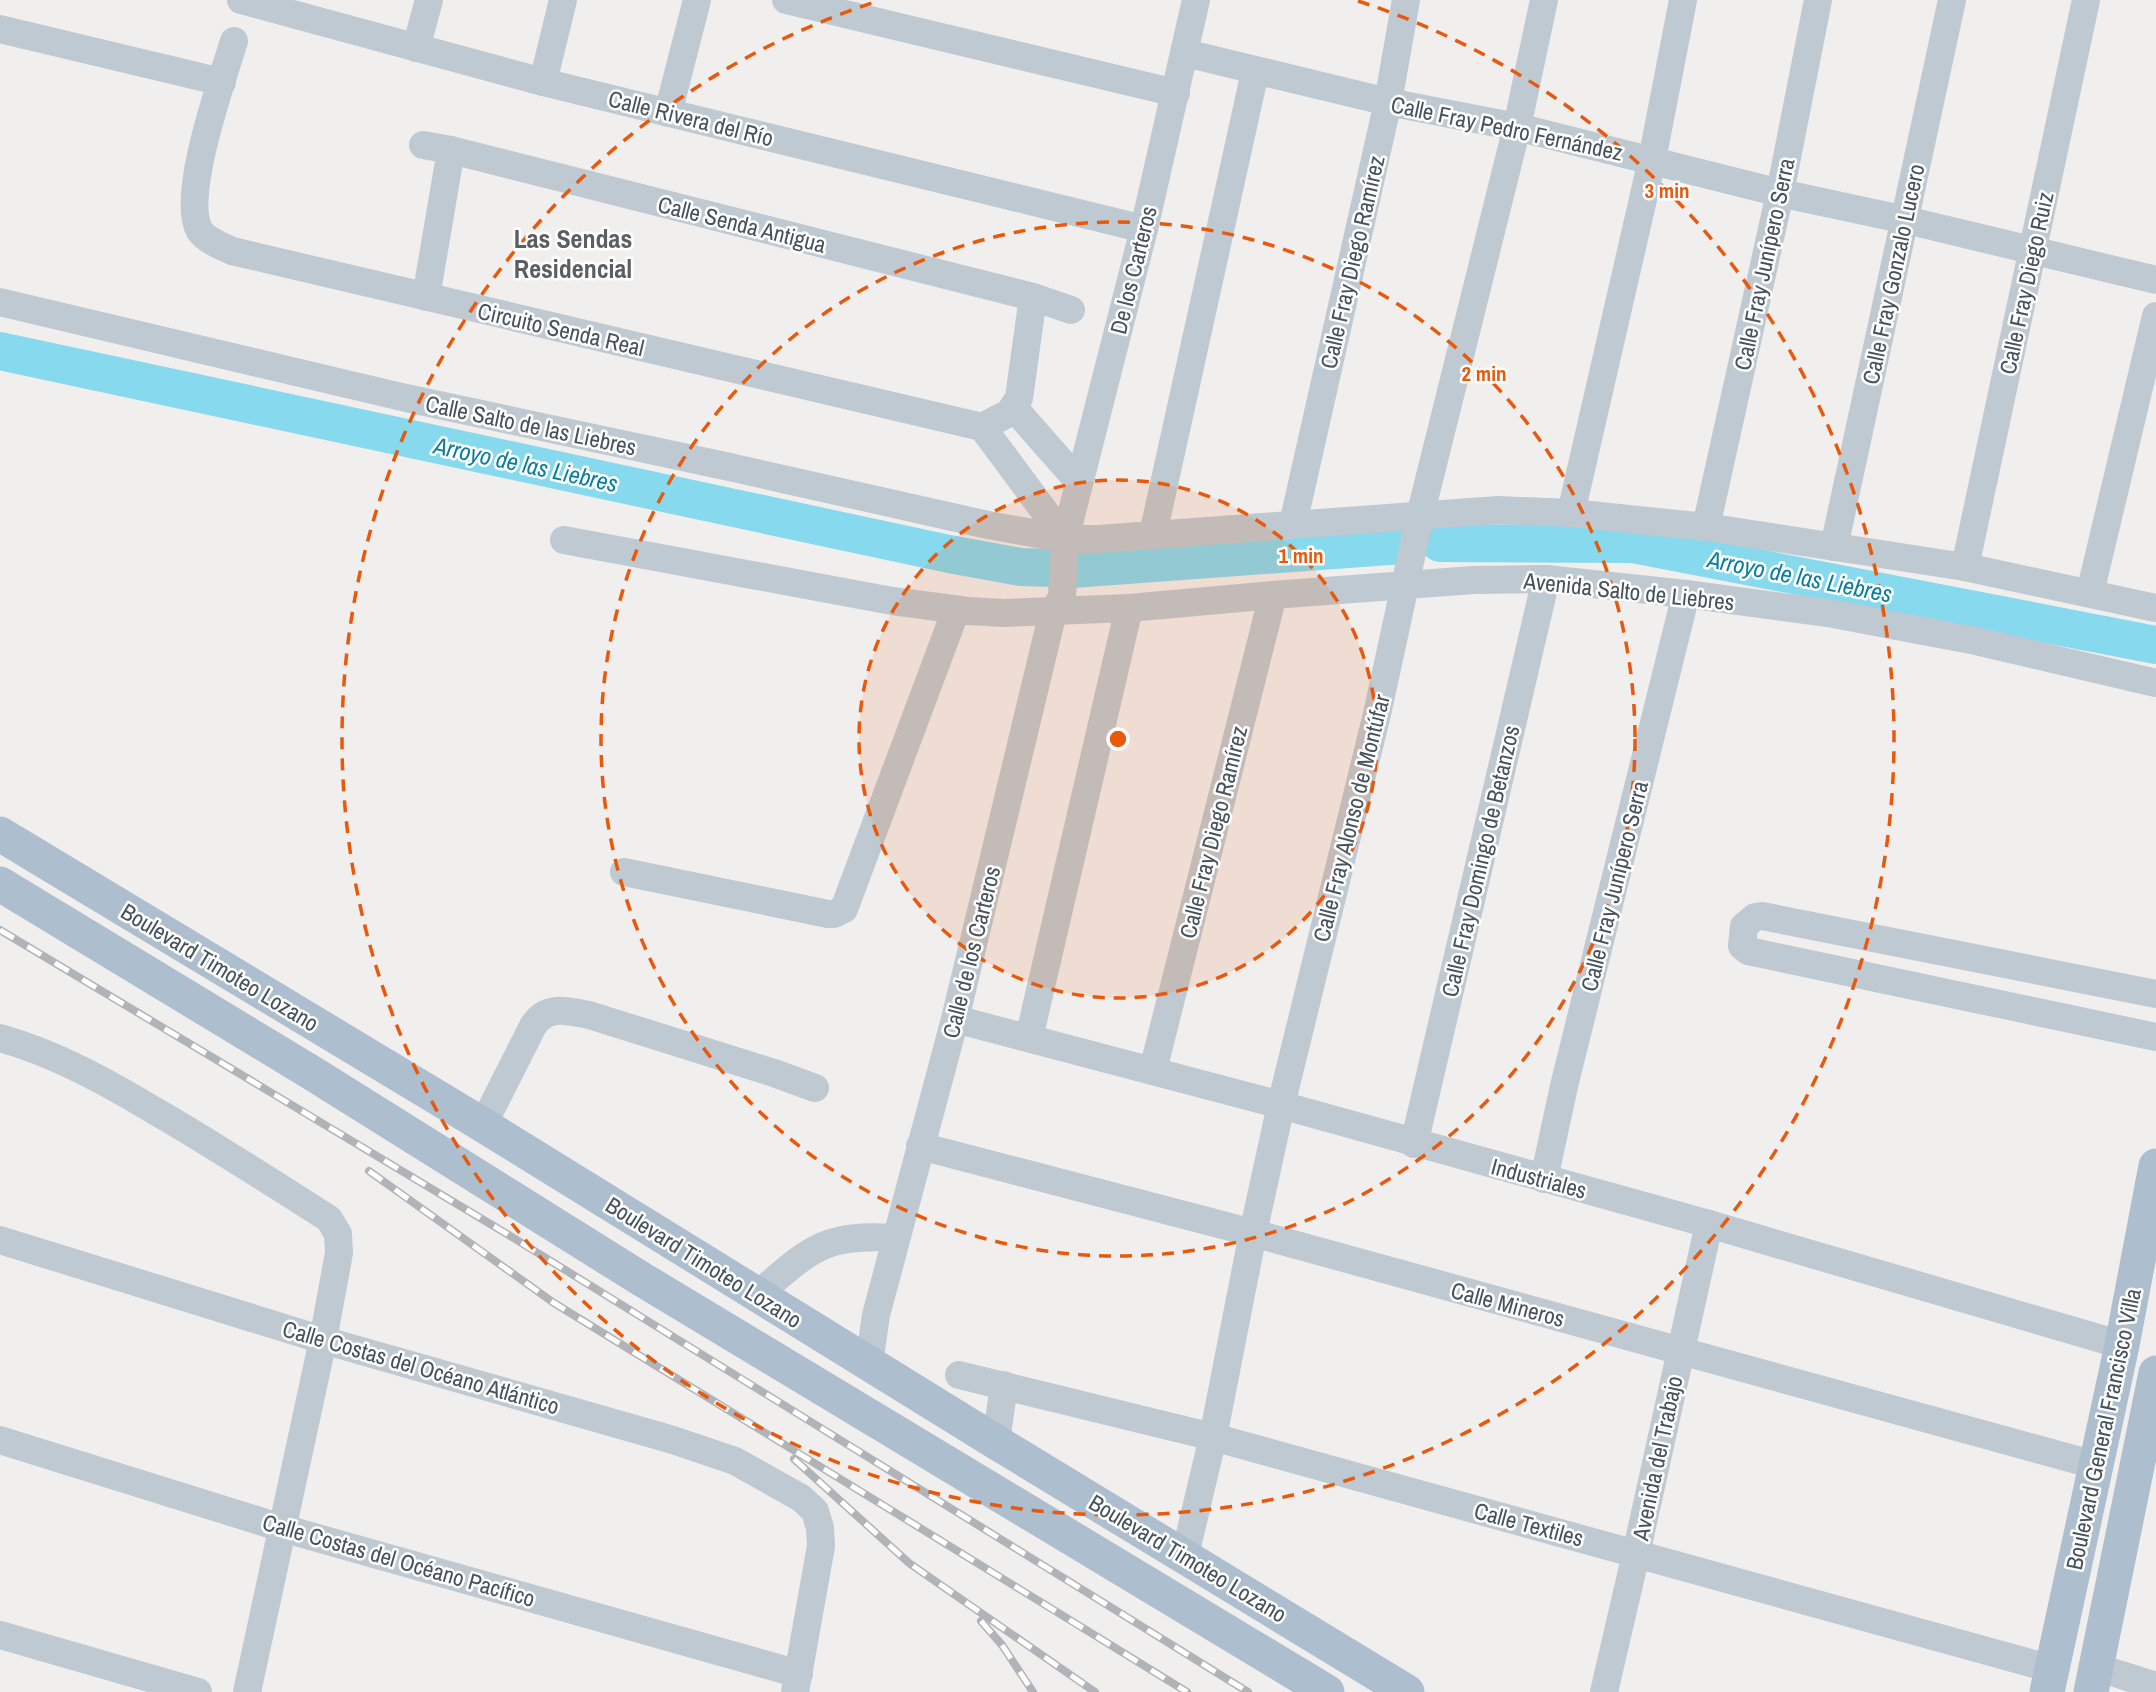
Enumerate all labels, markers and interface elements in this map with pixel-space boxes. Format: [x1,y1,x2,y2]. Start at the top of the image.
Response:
street label: Calle Rivera del Río [605,83,777,153]
street label: Calle Fray Pedro Fernández [1388,88,1626,168]
street label: Calle Fray Diego Ramírez [1312,152,1392,372]
street label: Calle Fray Junípero Serra [1726,155,1802,373]
street label: Calle Fray Gonzalo Lucero [1855,161,1931,387]
text: 3 min [1645,176,1689,205]
street label: Calle Senda Antigua [655,188,830,260]
street label: Calle Fray Diego Ruiz [1992,189,2060,377]
street label: De los Carteros [1102,203,1164,337]
district label: Las Sendas Residencial [514,221,632,286]
street label: Circuito Senda Real [475,295,647,363]
text: 2 min [1462,359,1506,388]
street label: Calle Salto de las Liebres [423,387,639,463]
water label: Arroyo de las Liebres [430,429,621,499]
text: 1 min [1279,541,1323,570]
water label: Arroyo de las Liebres [1704,542,1895,610]
street label: Avenida Salto de Liebres [1521,564,1736,617]
street label: Calle Fray Alonso de Montúfar [1305,690,1397,945]
street label: Calle Fray Diego Ramírez [1172,722,1254,942]
street label: Calle Fray Domingo de Betanzos [1434,722,1526,1000]
centre of rings [1106,727,1130,751]
street label: Calle Fray Junípero Serra [1573,777,1655,995]
street label: Calle de los Carteros [935,863,1007,1041]
street label: Boulevard Timoteo Lozano [115,896,325,1038]
street label: Industriales [1488,1150,1590,1206]
street label: Boulevard Timoteo Lozano [600,1189,808,1335]
street label: Calle Mineros [1448,1274,1568,1334]
street label: Boulevard General Francisco Villa [2058,1285,2148,1573]
street label: Calle Costas del Océano Atlántico [279,1313,563,1421]
street label: Avenida del Trabajo [1624,1373,1690,1544]
street label: Boulevard Timoteo Lozano [1083,1487,1293,1629]
street label: Calle Textiles [1471,1495,1587,1553]
street label: Calle Costas del Océano Pacífico [259,1506,539,1614]

